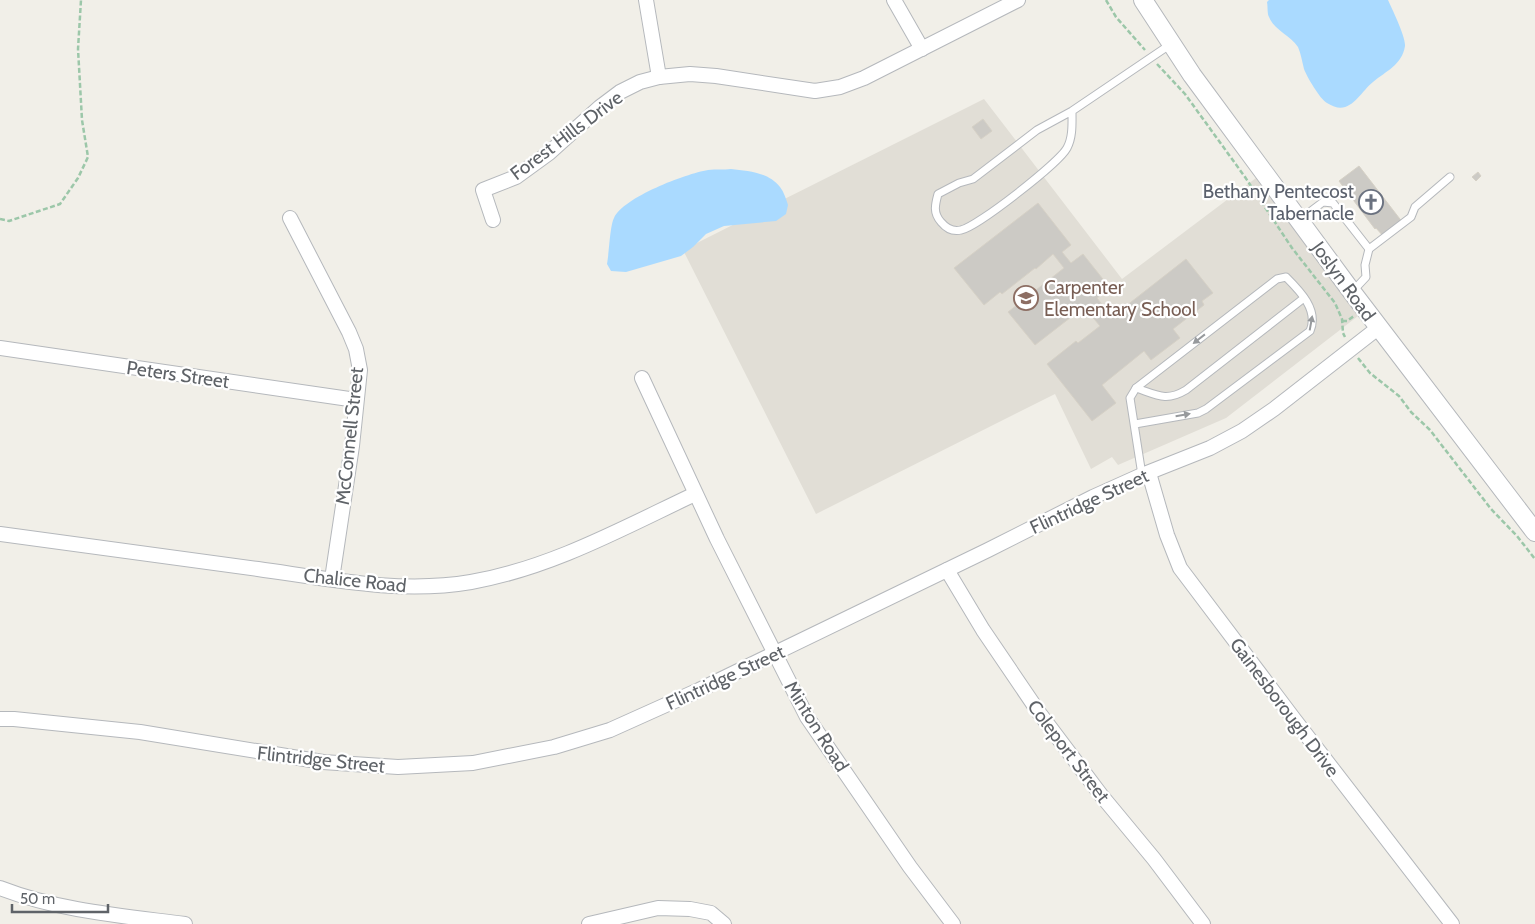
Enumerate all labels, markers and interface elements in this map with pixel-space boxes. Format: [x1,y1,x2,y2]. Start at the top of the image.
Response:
street label: Forest Hills Drive [506,86,627,185]
place label: Bethany Pentecost Tabernacle [1203,180,1355,225]
church icon: Bethany Pentecost Tabernacle [1358,189,1384,215]
street label: Joslyn Road [1306,236,1380,326]
place label: Carpenter Elementary School [1044,276,1197,321]
school or university icon: Carpenter Elementary School [1013,285,1039,311]
one-way arrow [1307,315,1315,331]
one-way arrow [1193,333,1206,344]
street label: Peters Street [125,356,231,393]
street label: McConnell Street [331,365,368,506]
one-way arrow [1175,411,1191,419]
street label: Flintridge Street [1026,464,1153,539]
street label: Chalice Road [302,564,408,597]
street label: Gainesborough Drive [1225,633,1344,781]
street label: Flintridge Street [662,640,789,715]
street label: Minton Road [780,677,854,776]
street label: Coleport Street [1023,695,1115,808]
street label: Flintridge Street [256,741,386,778]
scale bar [12,882,109,914]
text: 50 m [20,890,55,908]

